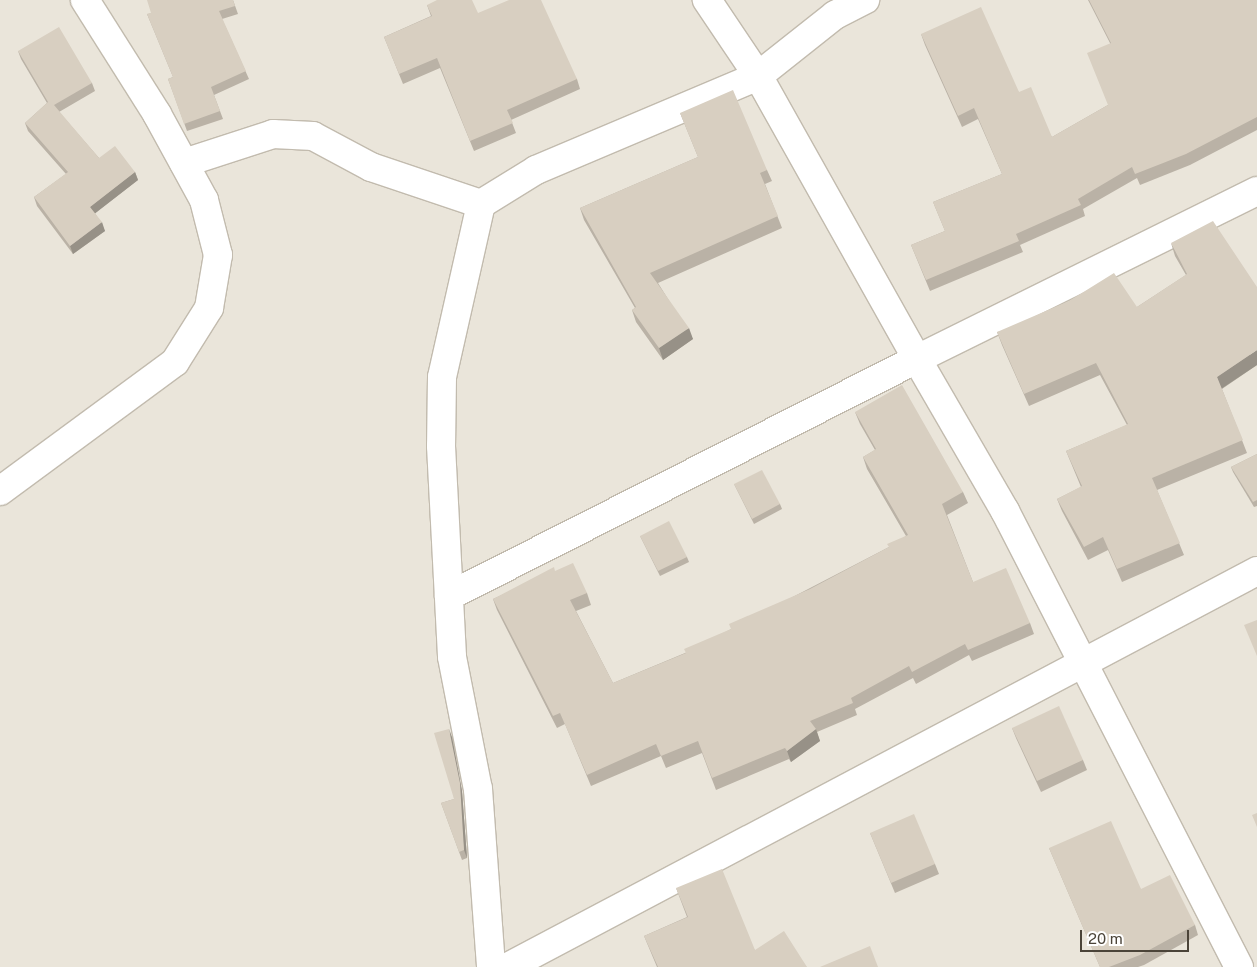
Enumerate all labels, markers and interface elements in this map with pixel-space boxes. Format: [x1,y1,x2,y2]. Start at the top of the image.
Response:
scale bar [1082,920,1191,952]
text: 20 m [1088,930,1123,947]

